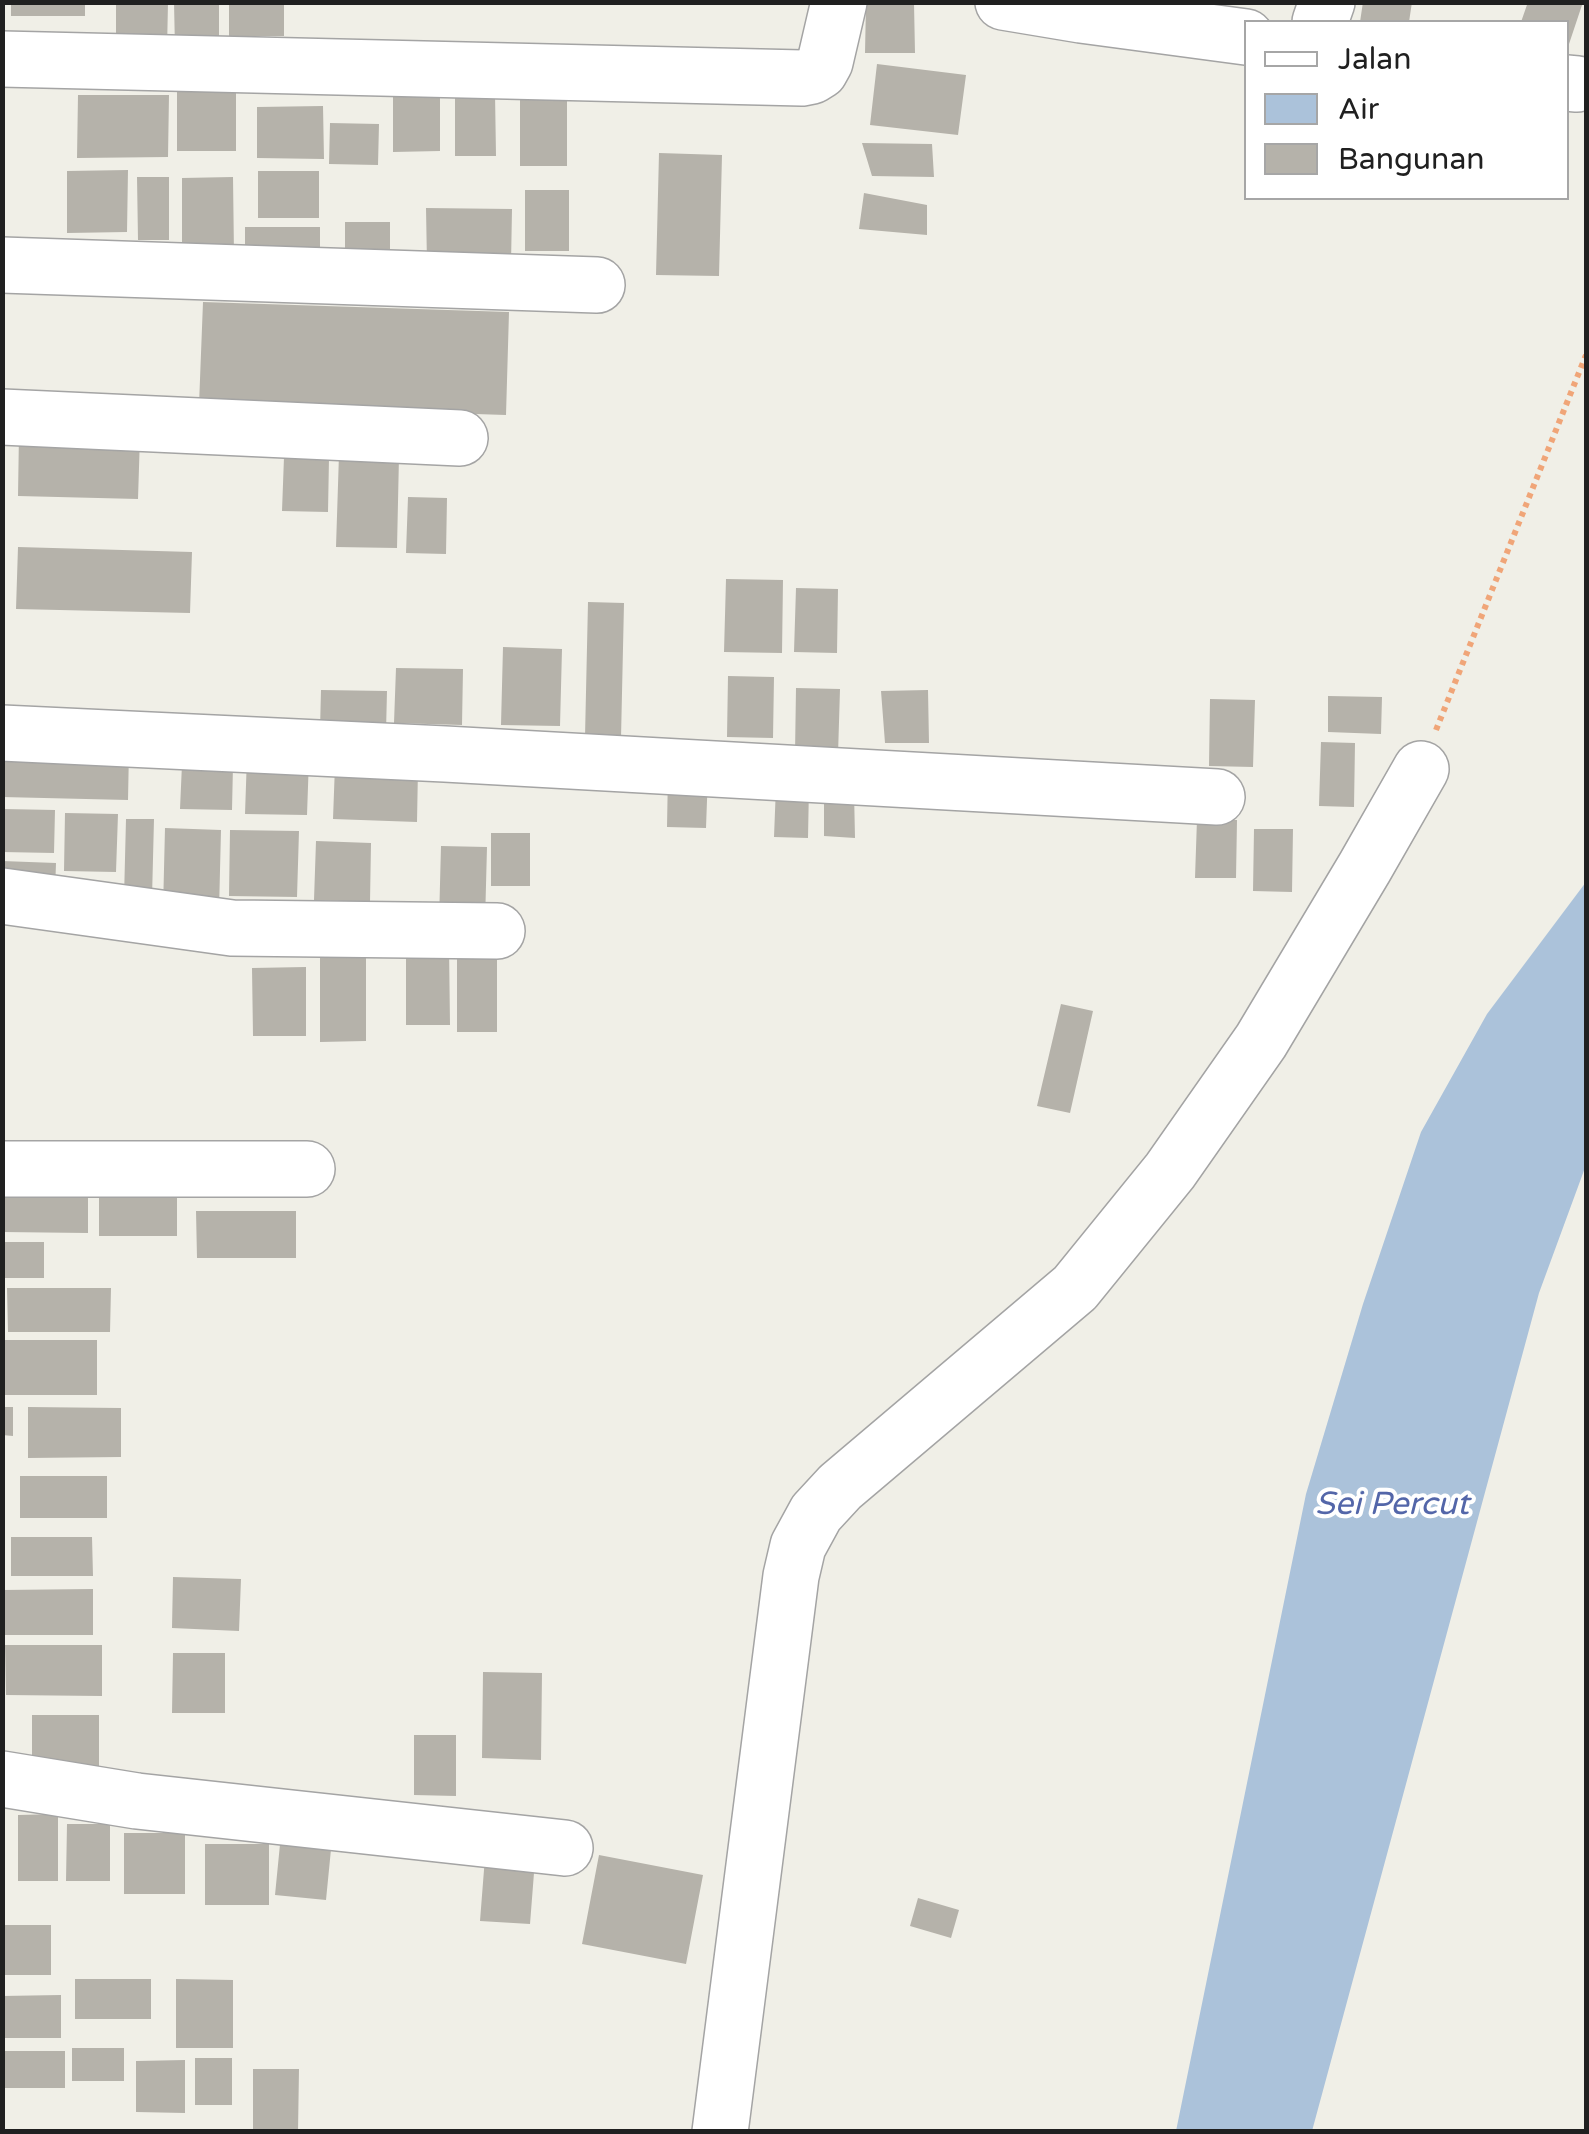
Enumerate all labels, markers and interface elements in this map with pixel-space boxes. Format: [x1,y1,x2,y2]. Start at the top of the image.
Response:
legend [1244,20,1569,200]
text: Jalan [1338,41,1411,78]
text: Air [1338,91,1379,128]
text: Bangunan [1338,141,1485,178]
water label: Sei Percut [1315,1487,1469,1525]

